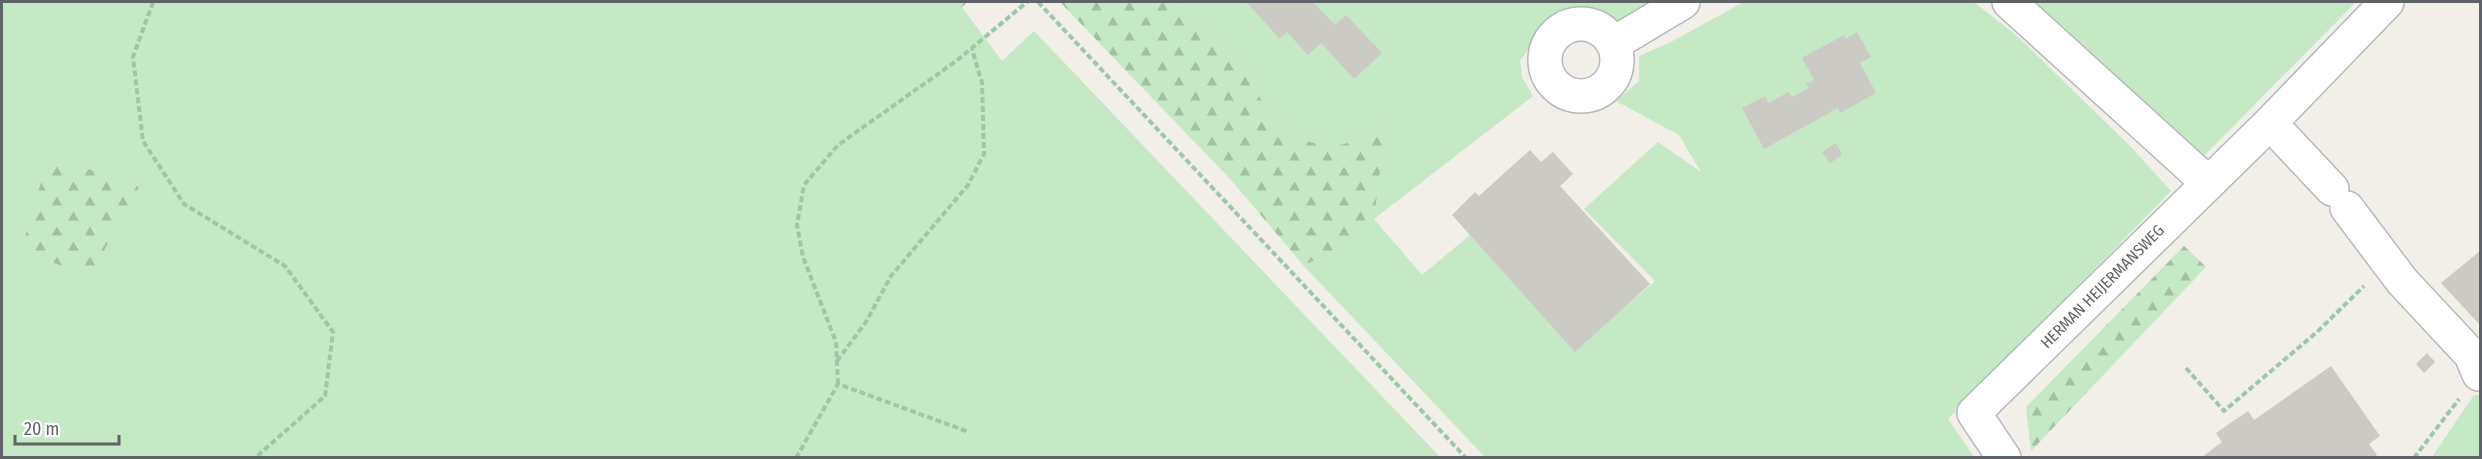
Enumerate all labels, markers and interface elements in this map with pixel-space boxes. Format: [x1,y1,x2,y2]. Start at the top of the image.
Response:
street label: HERMAN HEIJERMANSWEG [2037,221,2168,352]
scale bar [15,408,118,446]
text: 20 m [24,418,59,440]

